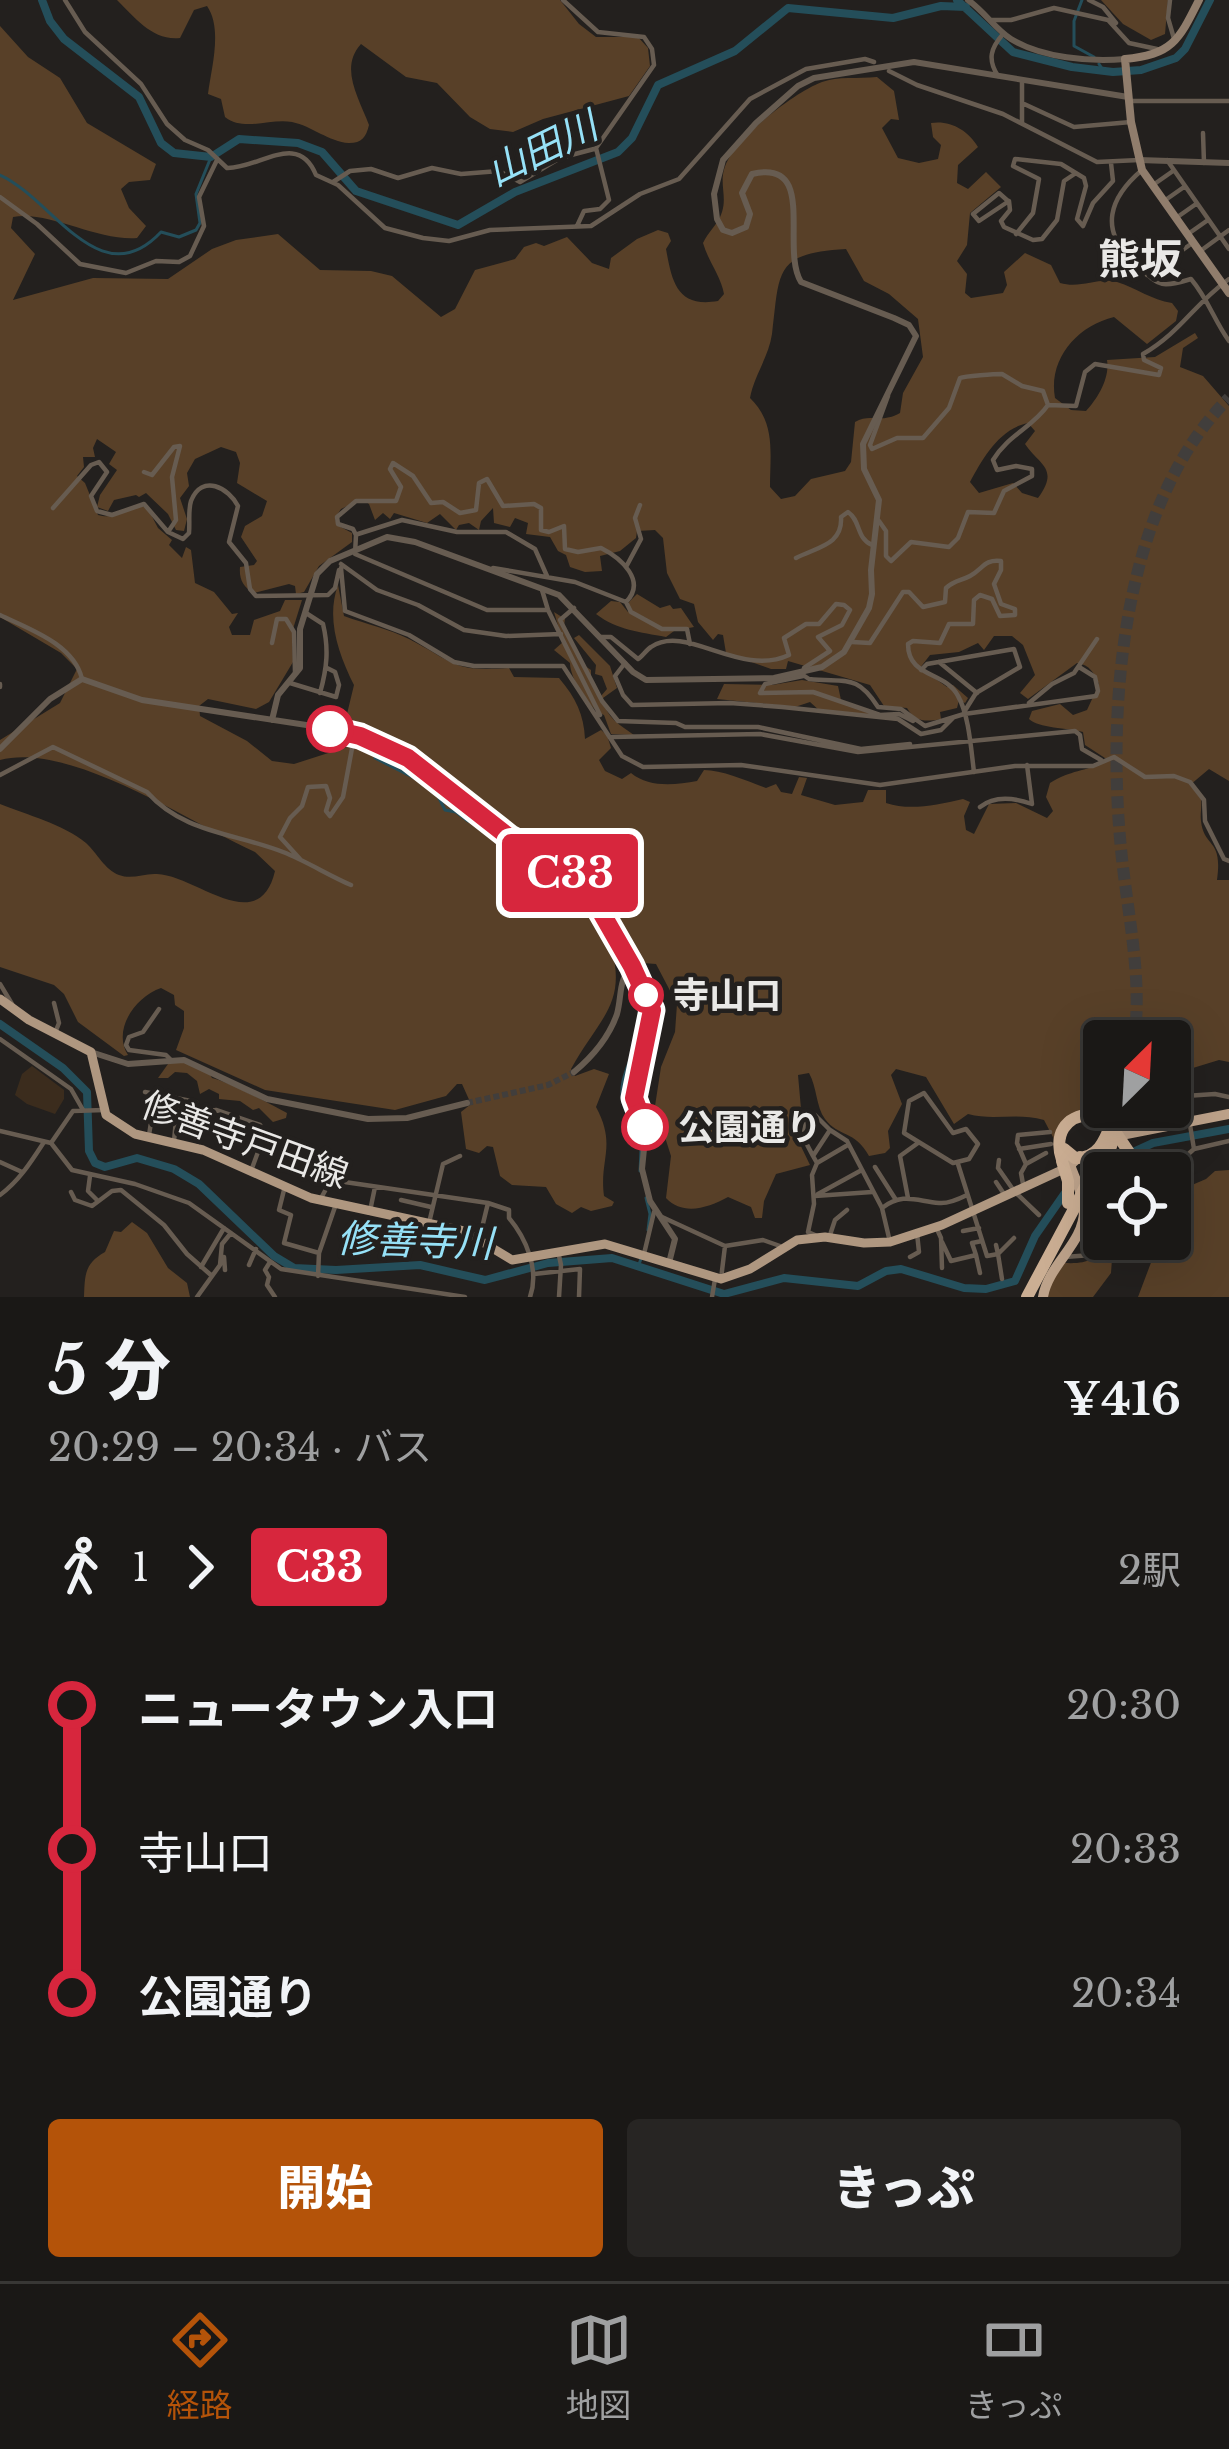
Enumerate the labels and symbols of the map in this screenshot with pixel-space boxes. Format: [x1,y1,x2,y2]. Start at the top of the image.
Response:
water label: 山田川 [479,100,609,197]
district label: 熊坂 [1098,233,1182,285]
unlabelled marker [308,707,352,751]
line badge: C33 [501,834,639,912]
place label: 寺山口 [673,973,781,1018]
marker: 寺山口 [630,979,662,1011]
north arrow [1083,1020,1191,1128]
street label: 修善寺戸田線 [136,1082,354,1198]
marker: 公園通り [623,1105,667,1149]
place label: 公園通り [678,1105,822,1150]
water label: 修善寺川 [336,1214,498,1268]

